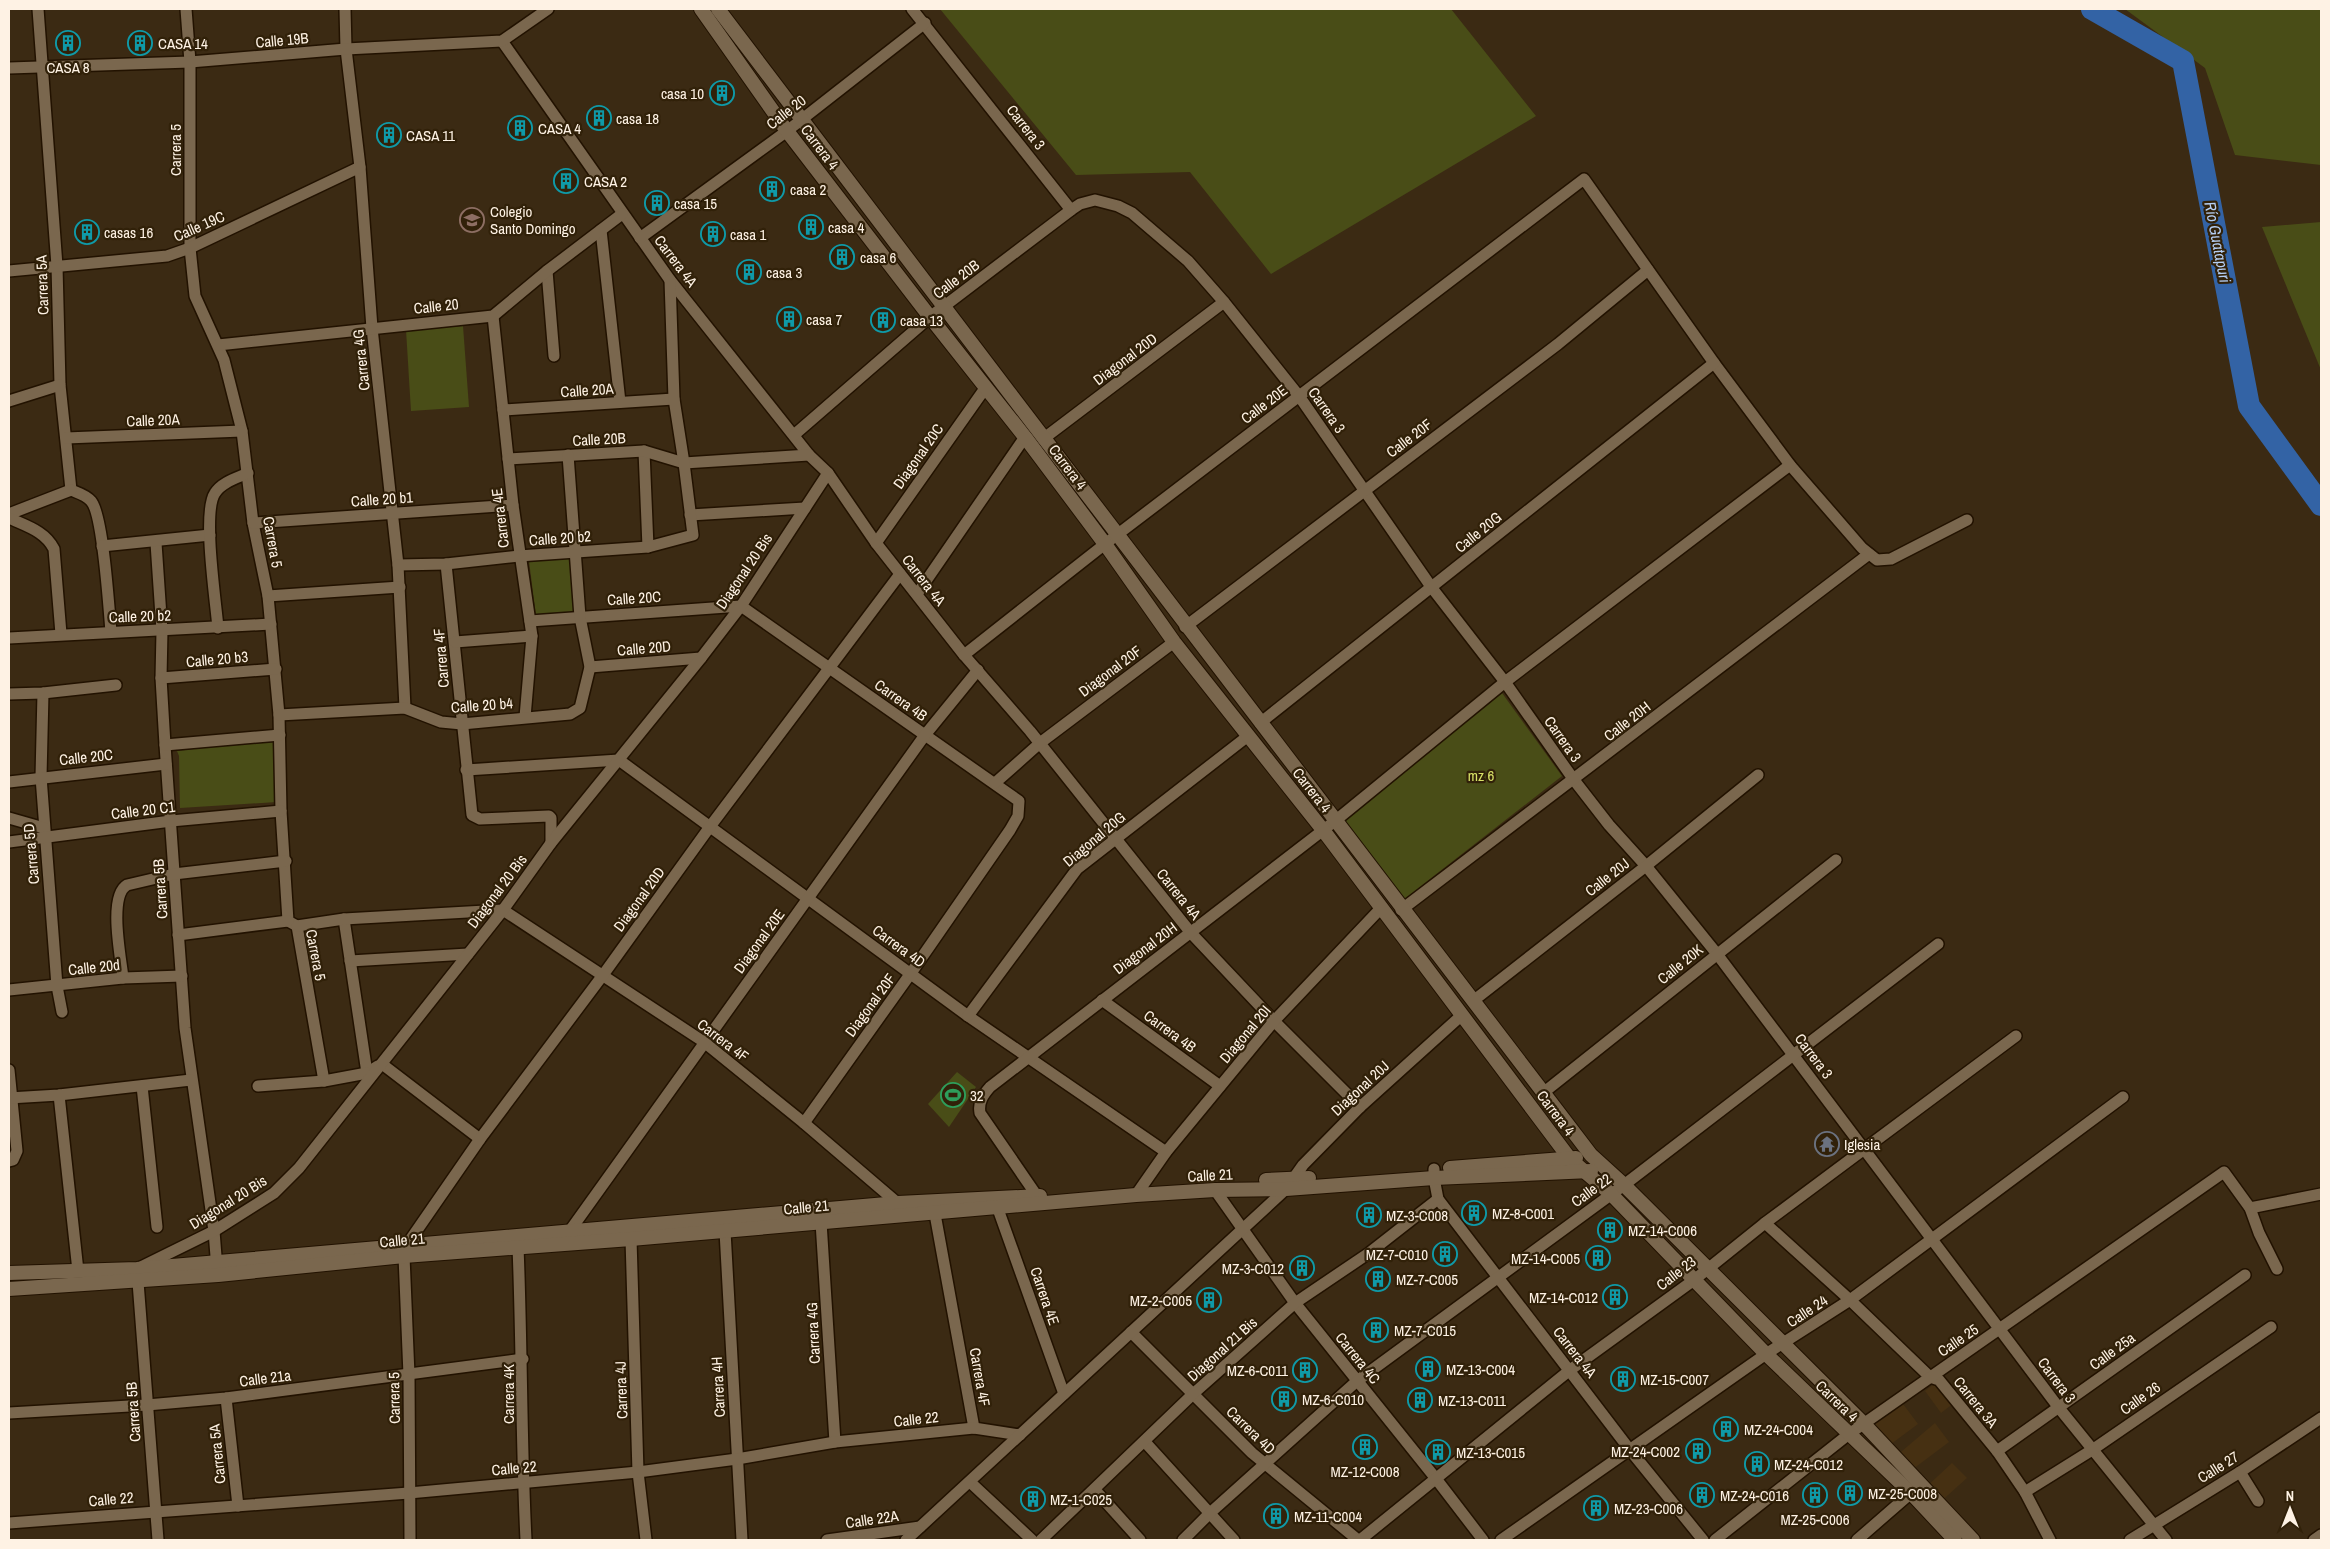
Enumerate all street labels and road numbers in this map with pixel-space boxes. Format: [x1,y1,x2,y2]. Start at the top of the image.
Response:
street label: Calle 19B [255,27,309,53]
street label: Calle 20 [762,90,810,134]
street label: Carrera 3 [1002,100,1050,154]
street label: Carrera 4 [796,120,844,174]
street label: Carrera 5 [165,124,186,176]
street label: Calle 19C [170,205,228,247]
street label: Carrera 4A [650,231,703,292]
street label: Carrera 5A [30,254,54,315]
street label: Calle 20B [928,255,984,303]
street label: Calle 20 [412,293,460,319]
street label: Carrera 4G [347,328,375,392]
street label: Diagonal 20D [1089,328,1161,390]
street label: Calle 20A [560,378,615,402]
street label: Calle 20E [1236,380,1292,428]
street label: Carrera 3 [1303,383,1351,437]
street label: Calle 20A [126,409,181,431]
street label: Calle 20F [1382,414,1436,462]
street label: Diagonal 20C [888,419,948,493]
street label: Calle 20B [572,427,626,451]
street label: Carrera 4 [1044,440,1092,494]
street label: Calle 20 b1 [350,486,414,512]
street label: Carrera 4E [486,487,514,549]
street label: Calle 20G [1450,507,1506,557]
street label: Carrera 5 [258,515,288,570]
street label: Calle 20 b2 [528,525,592,551]
street label: Diagonal 20 Bis [711,529,777,613]
street label: Carrera 4A [897,550,951,611]
street label: Calle 20C [606,586,662,610]
street label: Calle 20 b2 [109,604,172,628]
street label: Carrera 4F [428,627,454,689]
street label: Calle 20D [616,635,672,661]
street label: Diagonal 20F [1074,640,1146,702]
street label: Calle 20 b3 [185,646,249,672]
street label: Carrera 4B [870,674,932,726]
street label: Calle 20 b4 [450,692,514,718]
street label: Calle 20H [1599,696,1655,746]
street label: Carrera 3 [1539,712,1587,766]
street label: Calle 20C [58,744,114,770]
street label: Carrera 4 [1288,763,1336,817]
street label: Calle 20 C1 [110,796,176,824]
street label: Diagonal 20G [1058,807,1130,871]
street label: Carrera 5D [18,823,44,885]
street label: Diagonal 20 Bis [462,850,532,932]
street label: Calle 20J [1580,853,1634,901]
street label: Carrera 5B [147,858,173,920]
street label: Diagonal 20D [608,862,670,936]
street label: Carrera 4A [1152,864,1207,925]
street label: Diagonal 20E [729,905,789,977]
street label: Diagonal 20H [1109,917,1181,979]
street label: Carrera 4D [868,920,930,972]
street label: Carrera 5 [301,927,331,983]
street label: Calle 20K [1653,939,1708,989]
street label: Calle 20d [67,954,121,980]
street label: Diagonal 20F [840,969,900,1041]
street label: Diagonal 20I [1215,1001,1275,1067]
street label: Carrera 4B [1139,1005,1201,1057]
street label: Carrera 4F [693,1014,753,1066]
street label: Carrera 3 [1790,1029,1838,1083]
street label: Diagonal 20J [1326,1056,1394,1120]
street label: Carrera 4 [1532,1086,1580,1140]
street label: Calle 21 [1187,1163,1233,1187]
street label: Calle 22 [1567,1168,1616,1212]
street label: Diagonal 20 Bis [185,1170,271,1234]
street label: Calle 21 [783,1195,830,1219]
street label: Calle 21 [379,1228,426,1252]
street label: Calle 23 [1652,1251,1700,1295]
street label: Carrera 4E [1025,1264,1065,1328]
street label: Calle 24 [1782,1290,1832,1332]
street label: Carrera 4G [801,1302,825,1364]
street label: Diagonal 21 Bis [1182,1312,1262,1386]
street label: Calle 25 [1933,1319,1983,1361]
street label: Carrera 4A [1548,1322,1602,1383]
street label: Calle 25a [2085,1327,2139,1375]
street label: Carrera 4C [1331,1328,1385,1388]
street label: Carrera 4F [964,1346,996,1408]
street label: Carrera 3 [2033,1353,2081,1407]
street label: Carrera 4H [706,1356,730,1418]
street label: Carrera 4J [609,1361,633,1419]
street label: Carrera 4K [498,1363,519,1424]
street label: Calle 21a [238,1364,292,1392]
street label: Carrera 5 [383,1372,405,1424]
street label: Carrera 3A [1949,1372,2004,1433]
street label: Carrera 4 [1811,1375,1863,1427]
street label: Calle 26 [2115,1376,2165,1420]
street label: Carrera 5B [120,1381,146,1443]
street label: Carrera 4D [1222,1401,1280,1459]
street label: Calle 22 [892,1406,940,1432]
street label: Carrera 5A [203,1422,231,1485]
street label: Calle 27 [2193,1446,2243,1488]
street label: Calle 22 [491,1456,538,1480]
street label: Calle 22 [88,1487,135,1511]
street label: Calle 22A [844,1505,901,1533]

